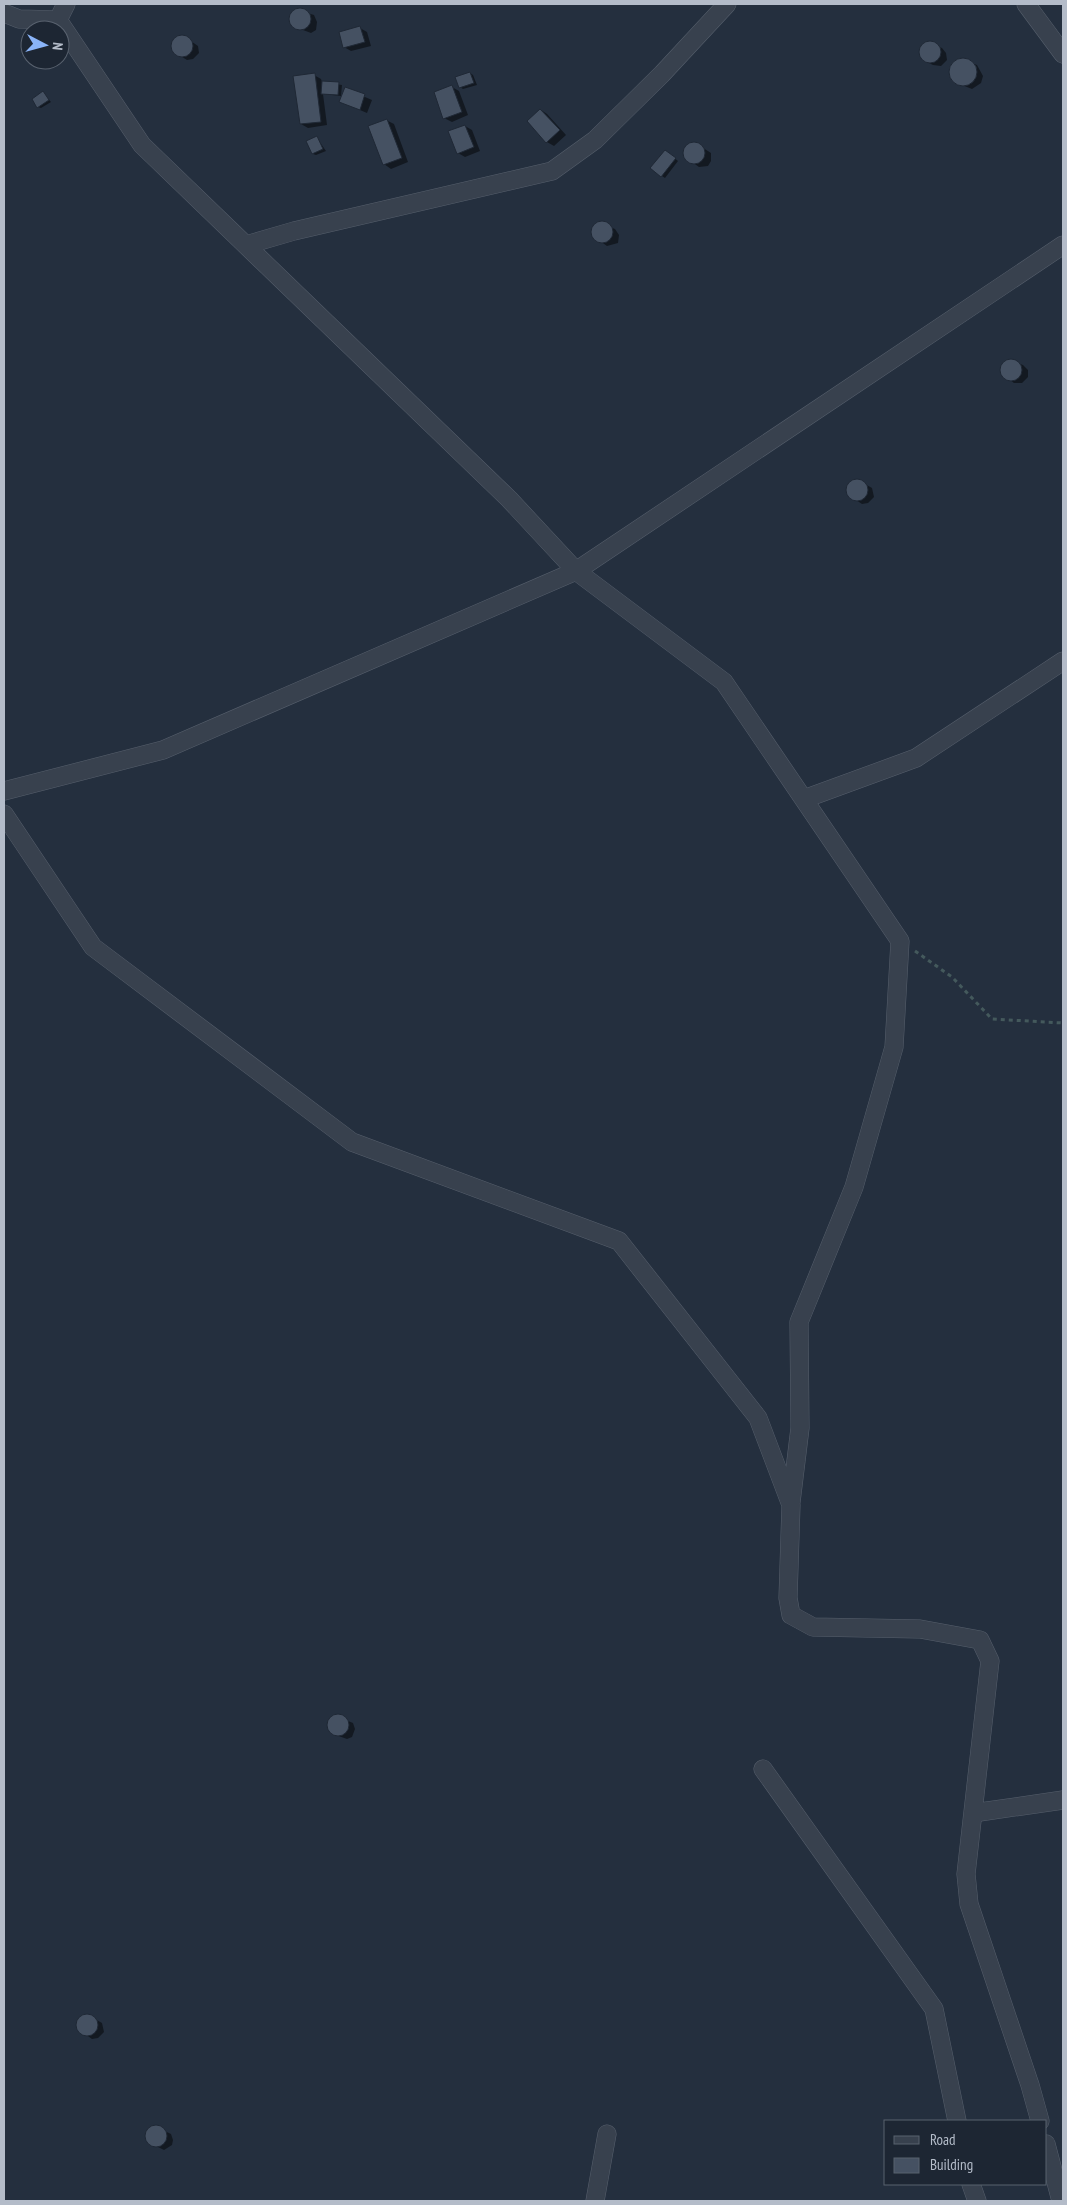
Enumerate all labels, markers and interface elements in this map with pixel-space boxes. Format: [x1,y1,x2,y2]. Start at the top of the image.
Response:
north arrow [20,20,70,70]
text: N [49,42,67,51]
legend [884,2120,1047,2185]
text: Road [930,2130,956,2149]
text: Building [930,2155,973,2174]

